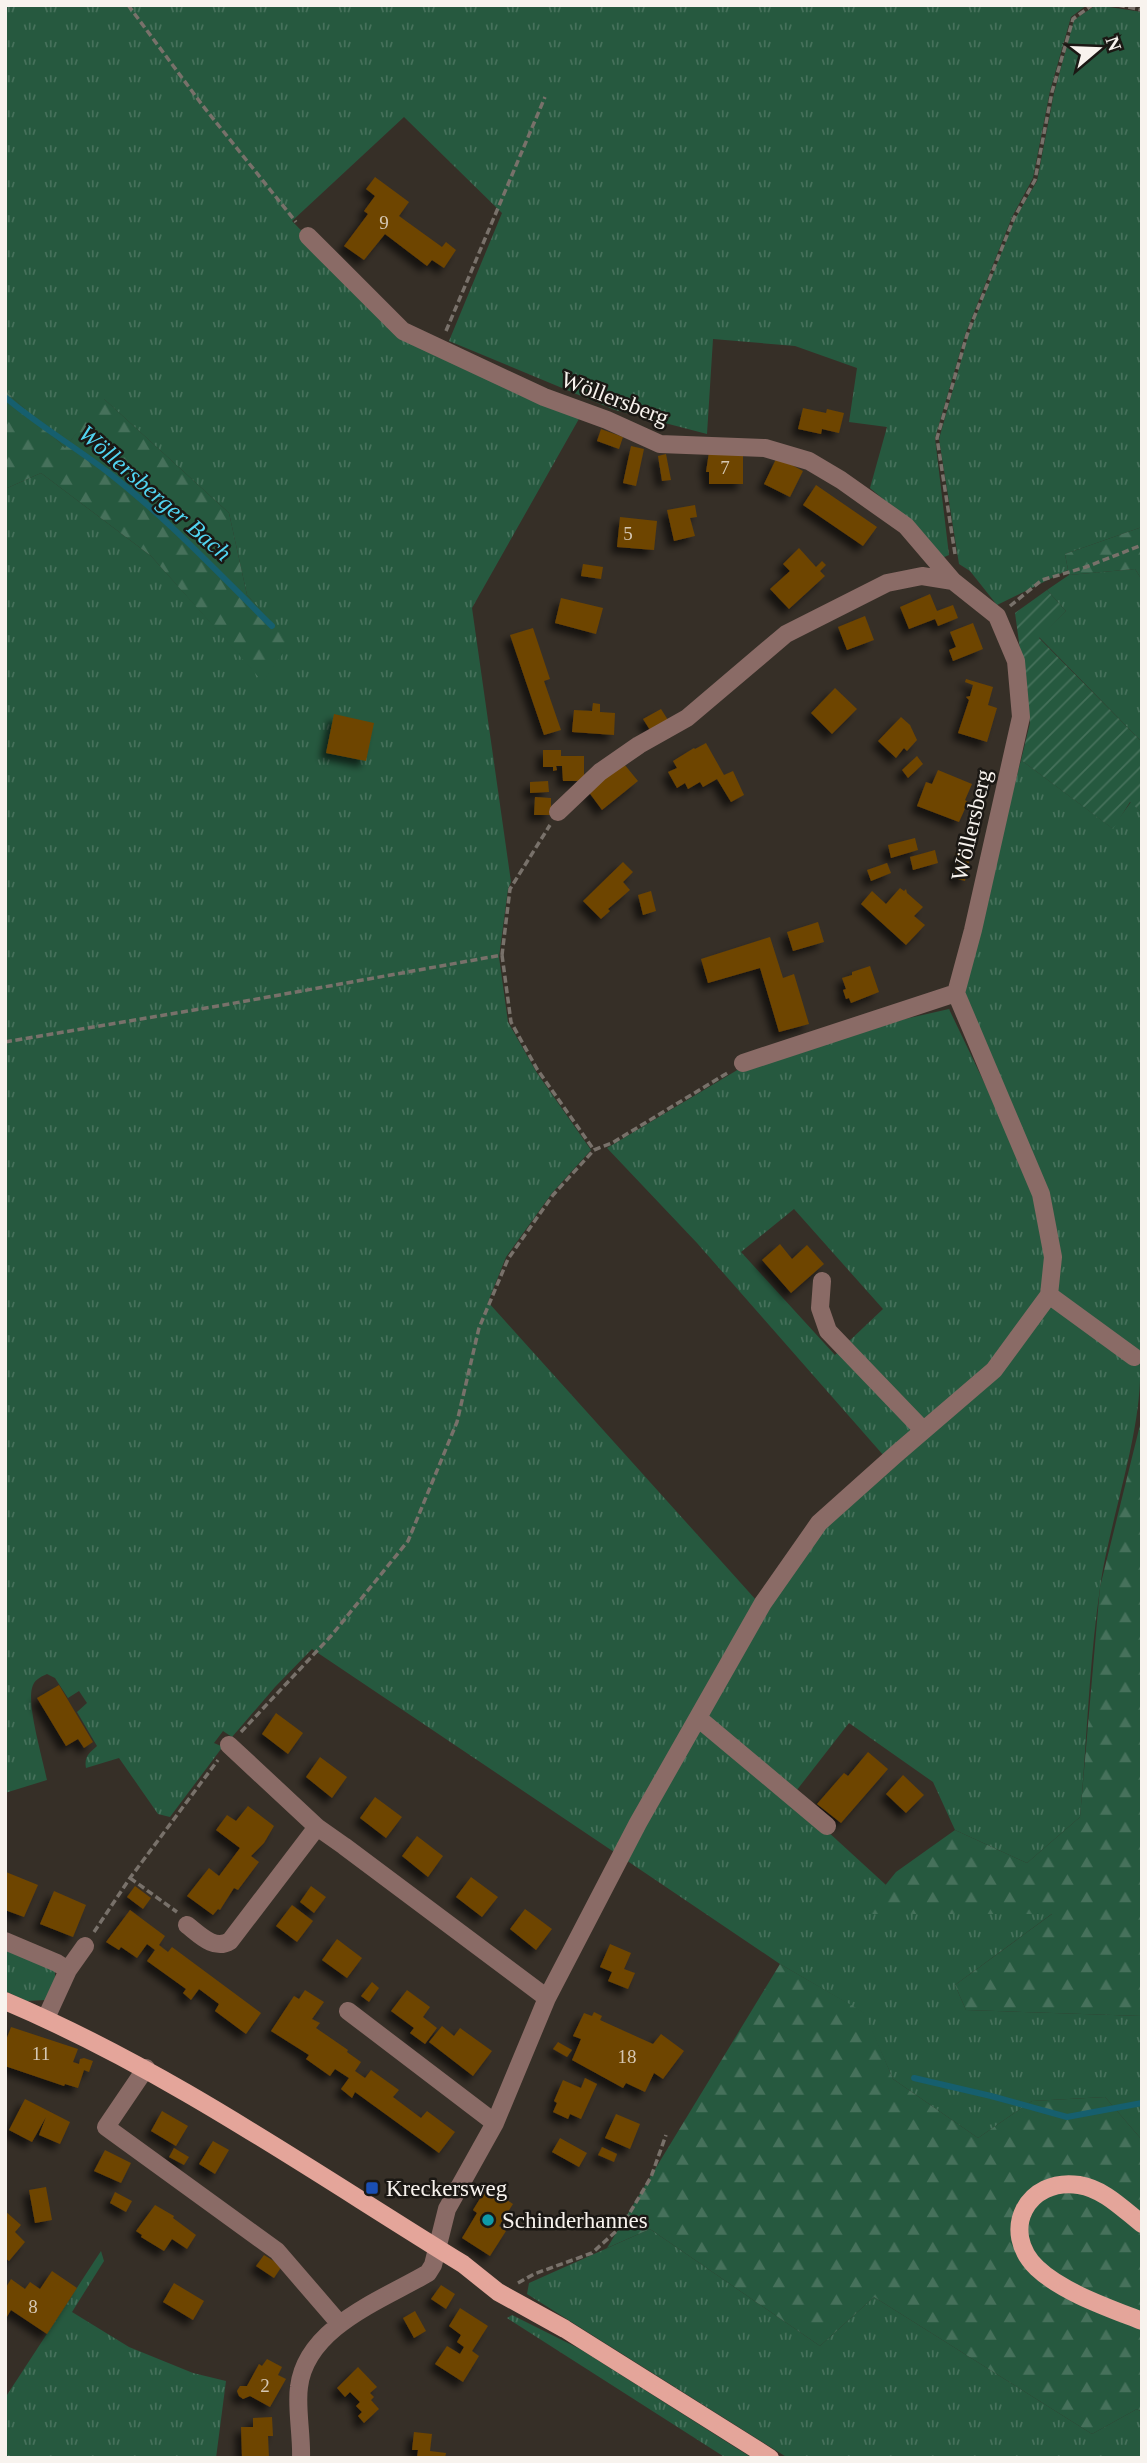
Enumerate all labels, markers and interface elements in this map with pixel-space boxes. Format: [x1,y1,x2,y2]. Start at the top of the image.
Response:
north arrow [1063,14,1133,84]
text: N [1101,34,1126,54]
house number: 9 [379,212,389,233]
street label: Wöllersberg [557,367,673,431]
water label: Wöllersberger Bach [74,420,236,566]
house number: 7 [720,457,730,478]
house number: 5 [623,523,633,544]
street label: Wöllersberg [947,767,997,883]
house number: 11 [32,2043,50,2064]
house number: 18 [618,2046,637,2067]
place label: Kreckersweg [386,2176,508,2201]
marker: Kreckersweg [364,2180,380,2196]
place label: Schinderhannes [502,2208,648,2233]
marker: Schinderhannes [480,2212,496,2228]
house number: 8 [28,2296,38,2317]
house number: 2 [260,2375,270,2396]

